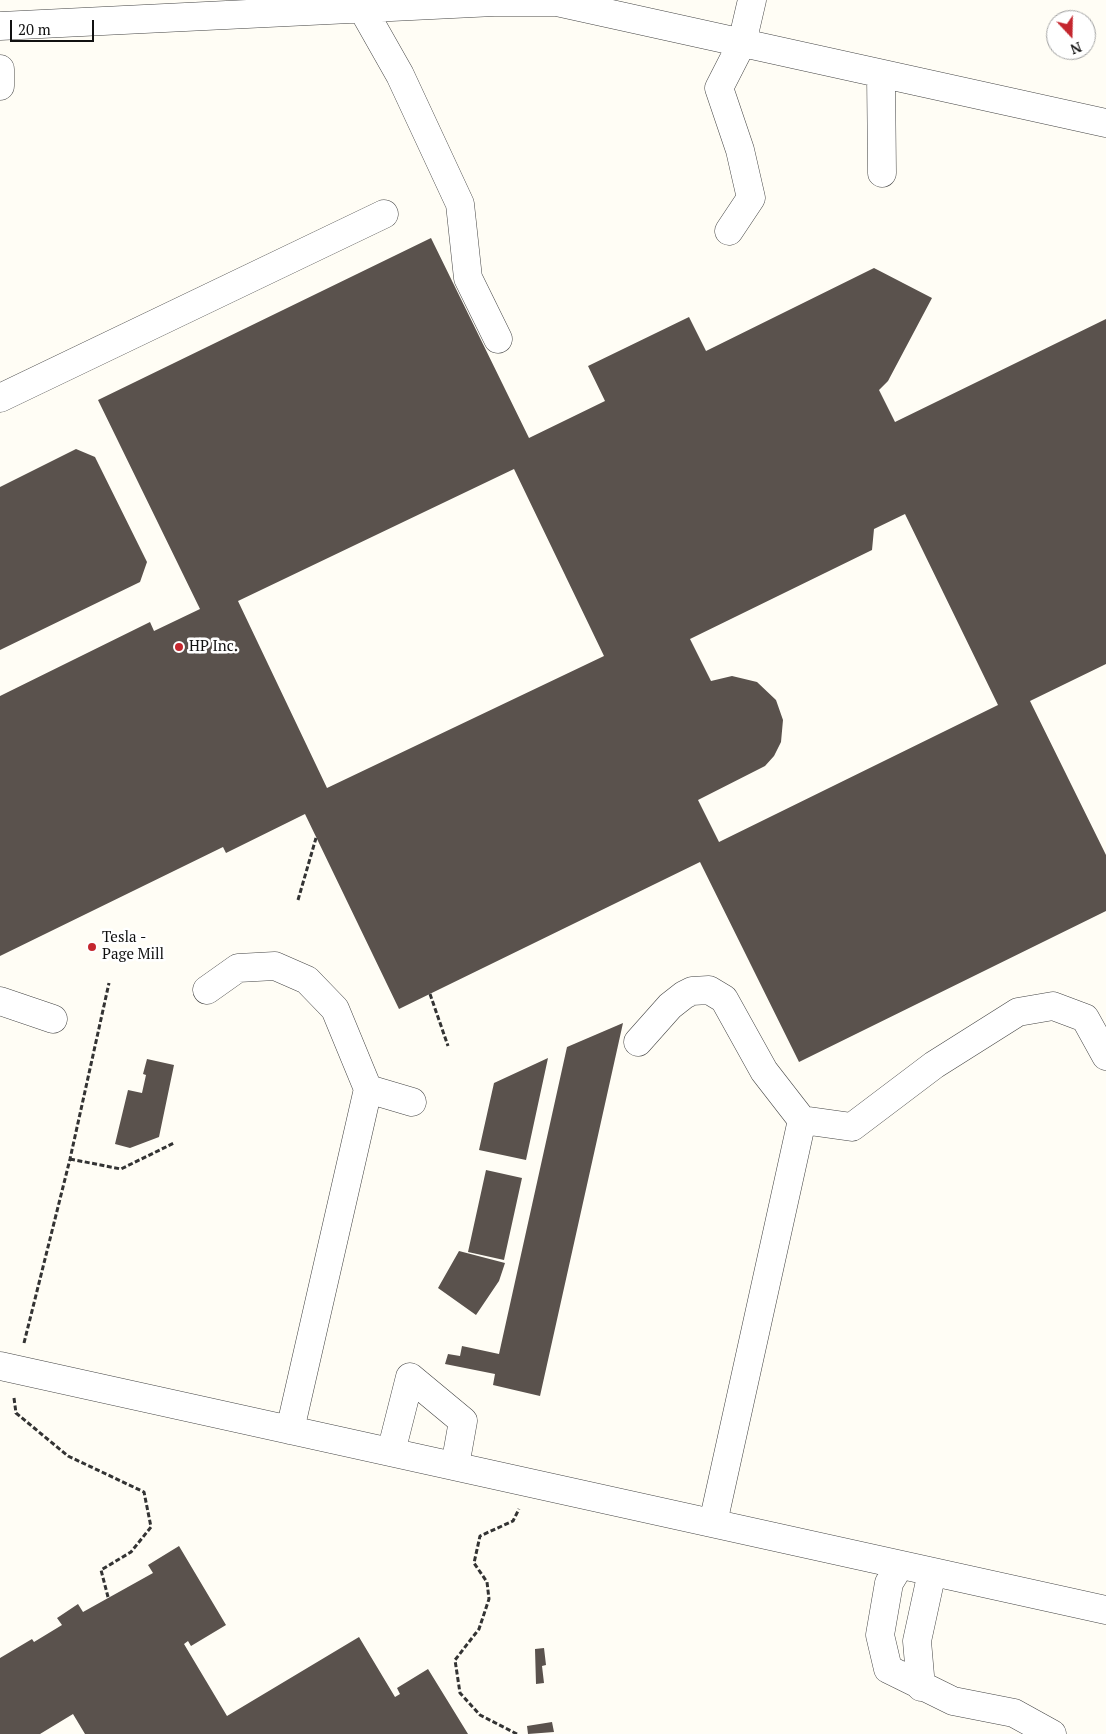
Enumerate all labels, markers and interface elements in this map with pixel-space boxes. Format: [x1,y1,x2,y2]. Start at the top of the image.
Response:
scale bar [12,10,96,42]
north arrow [1046,10,1096,60]
text: 20 m [18,19,51,39]
text: N [1068,38,1085,59]
place label: HP Inc. [189,638,238,656]
marker: HP Inc. [173,641,185,653]
place label: Tesla - Page Mill [102,929,164,964]
marker: Tesla - Page Mill [86,941,98,953]

